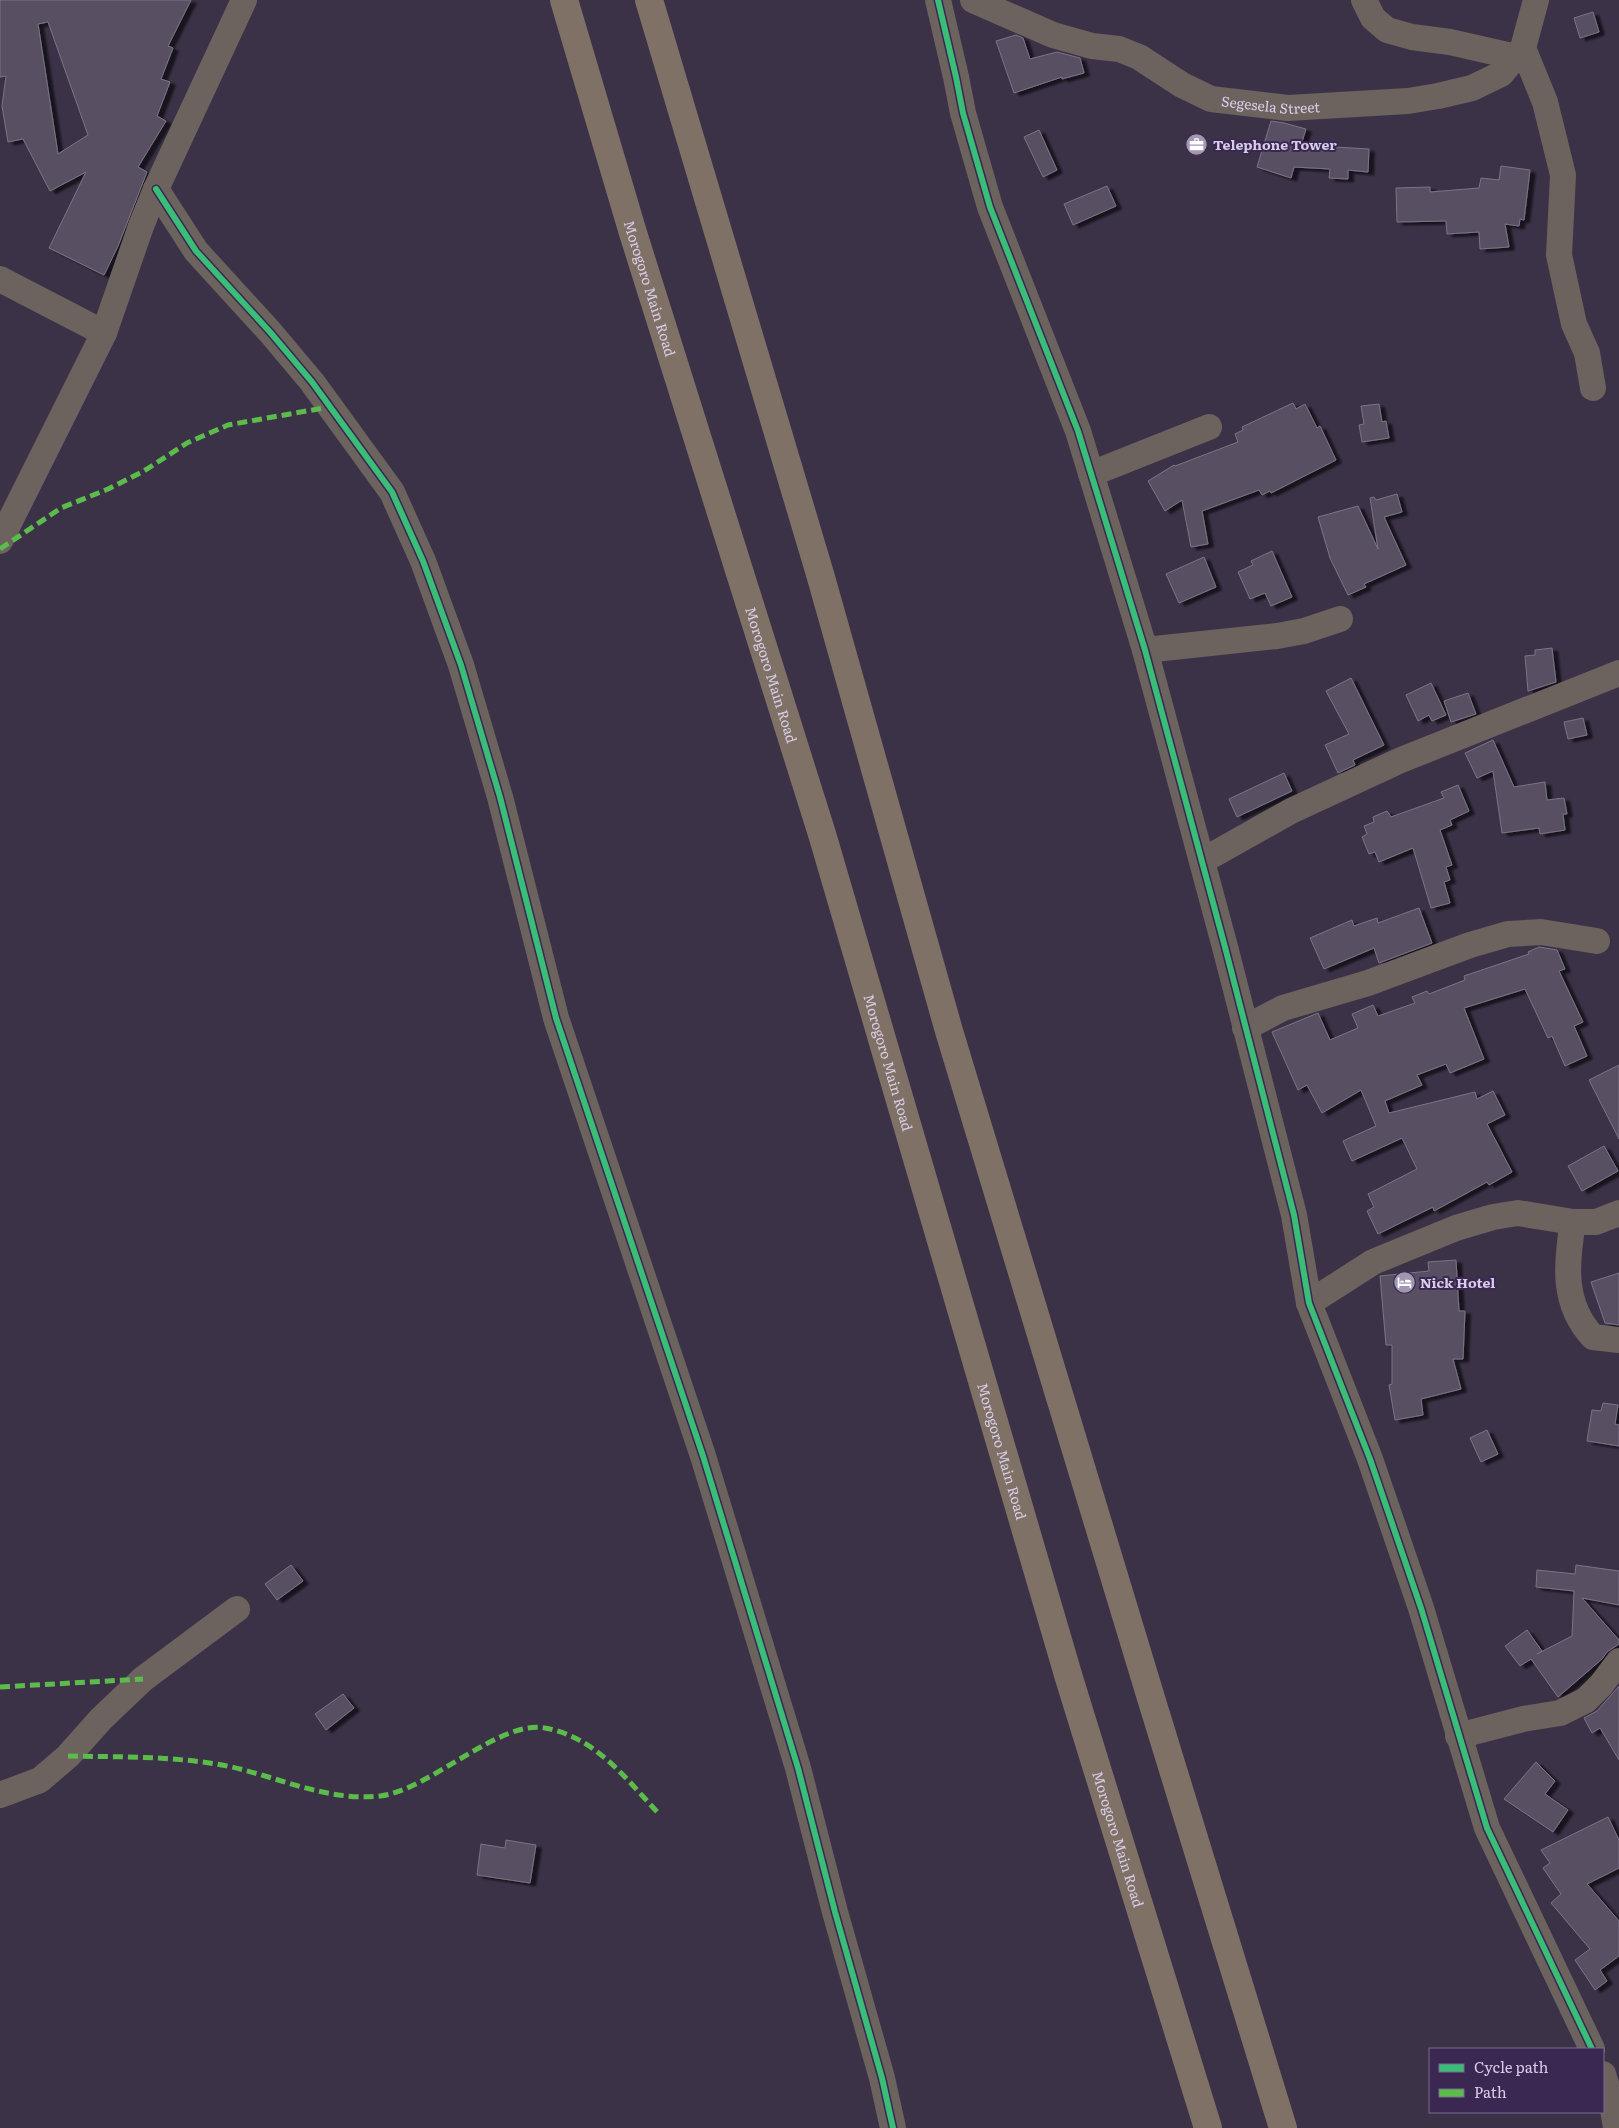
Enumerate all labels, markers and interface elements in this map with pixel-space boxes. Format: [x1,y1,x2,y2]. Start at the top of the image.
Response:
street label: Segesela Street [1220,90,1321,118]
office icon: Telephone Tower [1185,132,1209,156]
place label: Telephone Tower [1213,134,1337,154]
street label: Morogoro Main Road [620,218,681,359]
street label: Morogoro Main Road [741,604,803,746]
street label: Morogoro Main Road [859,992,918,1134]
hotel icon: Nick Hotel [1392,1270,1416,1294]
place label: Nick Hotel [1420,1272,1495,1292]
street label: Morogoro Main Road [973,1380,1032,1522]
street label: Morogoro Main Road [1088,1768,1149,1910]
legend [1429,2048,1604,2113]
text: Cycle path [1474,2055,1549,2078]
text: Path [1474,2080,1507,2103]

